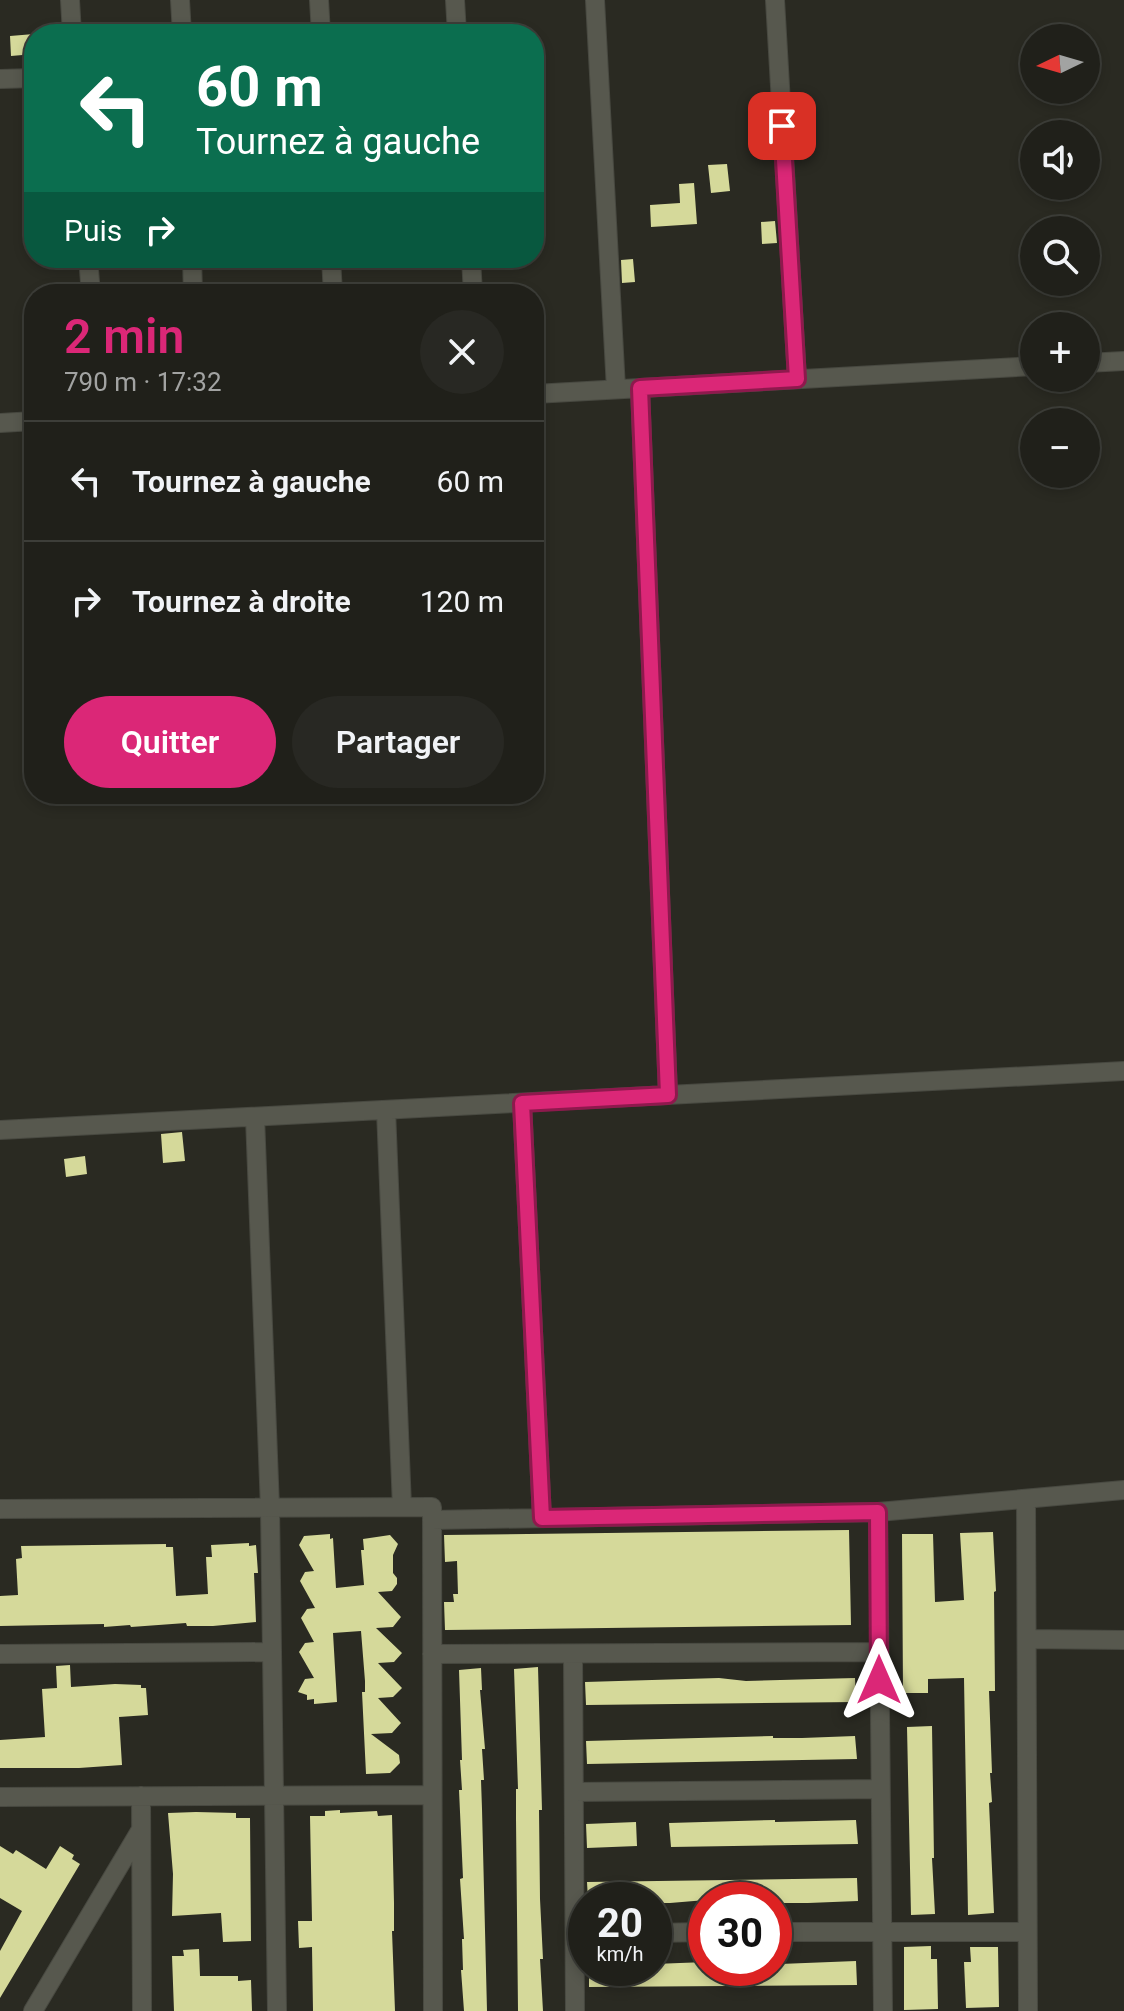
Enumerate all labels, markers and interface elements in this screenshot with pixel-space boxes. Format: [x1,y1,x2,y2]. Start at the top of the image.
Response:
north arrow [1020,24,1100,104]
map controls [1020,24,1100,488]
text: 60 m [196,54,323,120]
icon: left [64,56,168,160]
pin [748,92,816,160]
icon: arrive [760,104,804,148]
button: sound [1020,120,1100,200]
text: Tournez à gauche [196,121,480,163]
icon: right [138,208,182,252]
text: Puis [64,213,122,248]
button: search [1020,216,1100,296]
text: 2 min [64,308,184,365]
button: close [420,310,504,394]
button: + [1020,312,1100,392]
text: 790 m · 17:32 [64,367,222,397]
button: − [1020,408,1100,488]
icon: left [64,459,108,503]
text: Tournez à gauche [132,464,371,499]
text: 60 m [437,464,504,499]
icon: right [64,579,108,623]
text: Tournez à droite [132,584,351,619]
text: 120 m [420,584,504,619]
button: Quitter [64,696,276,788]
button: Partager [292,696,504,788]
position arrow [837,1638,921,1722]
speed limit sign: 30 [688,1882,792,1986]
text: 20 [597,1900,643,1947]
text: km/h [597,1942,643,1966]

